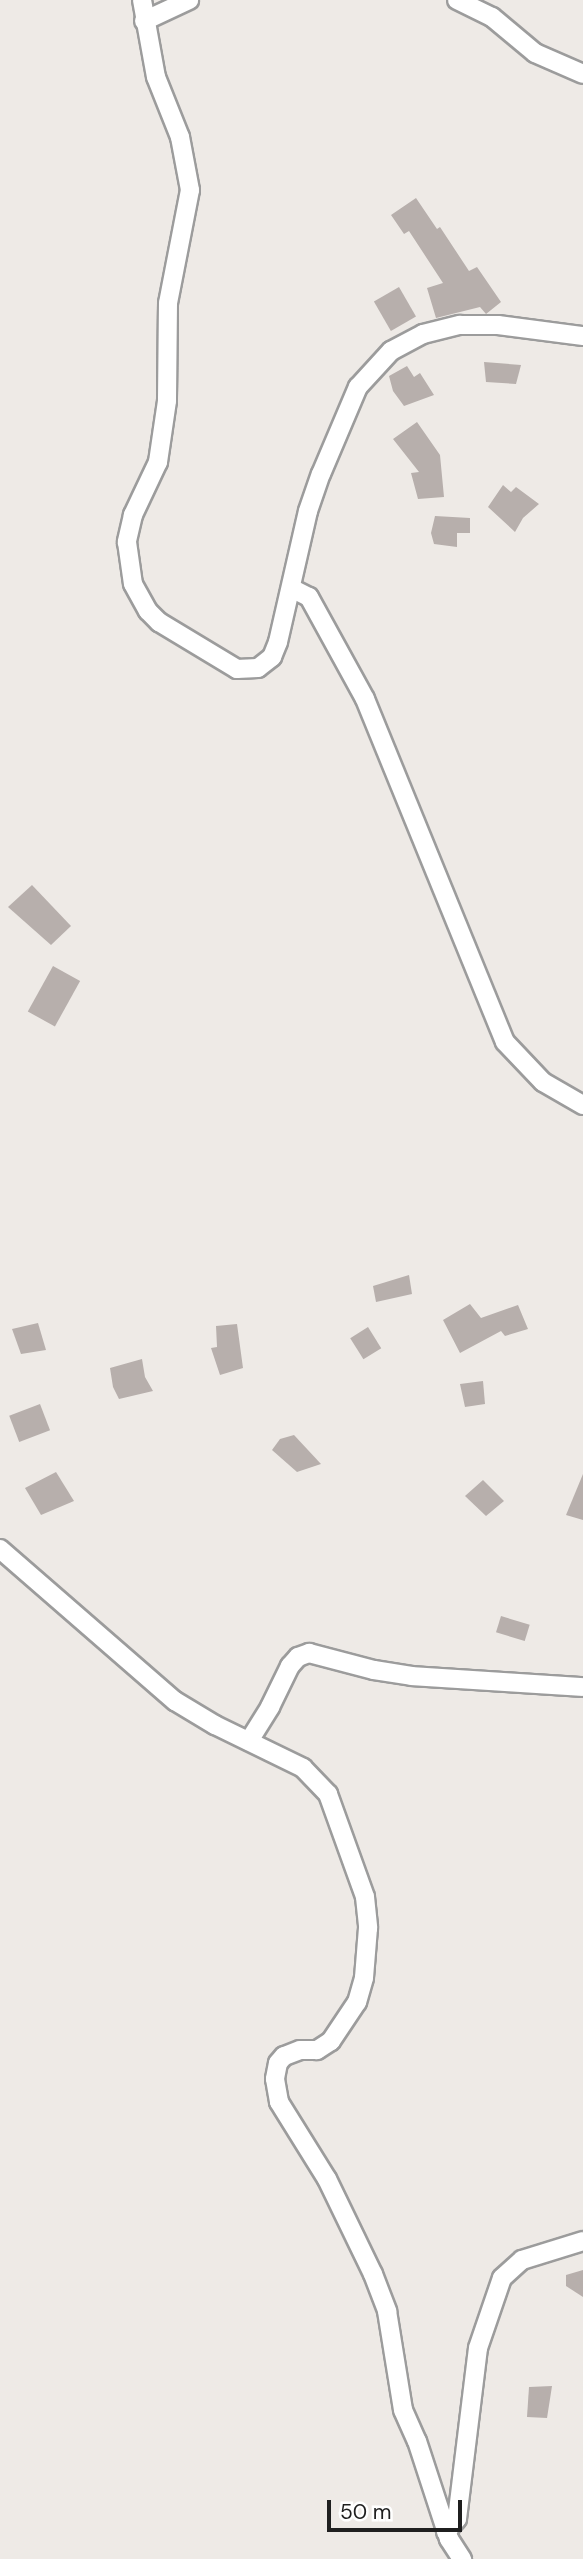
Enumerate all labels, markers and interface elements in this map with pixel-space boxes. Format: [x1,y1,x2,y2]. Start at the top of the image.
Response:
scale bar [331,2486,466,2530]
text: 50 m [340,2498,391,2526]

